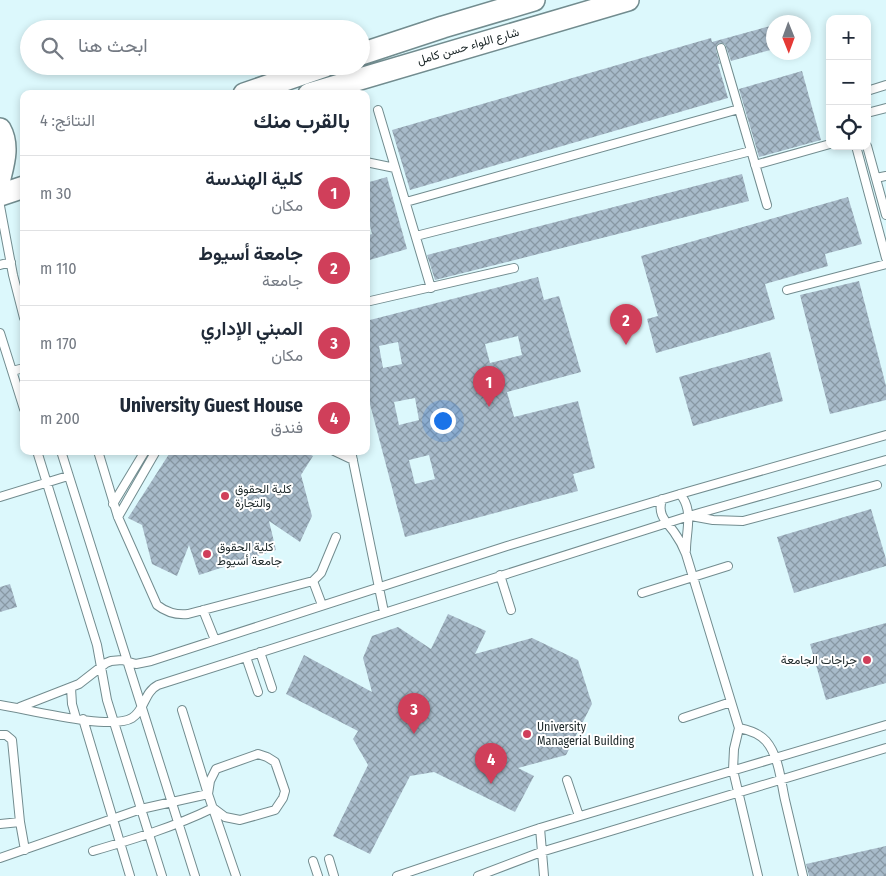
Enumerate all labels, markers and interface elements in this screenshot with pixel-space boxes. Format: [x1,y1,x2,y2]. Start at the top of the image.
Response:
north arrow [766,15,811,60]
map controls [826,15,871,150]
button: + [826,15,871,60]
search box [20,20,370,75]
street label: شارع اللواء حسن كامل [415,25,521,69]
icon: search [38,34,66,62]
text: ابحث هنا [78,34,148,57]
button: − [826,60,871,105]
button: locate [826,105,871,150]
text: بالقرب منك [253,108,350,134]
text: النتائج: 4 [40,111,95,130]
text: كلية الهندسة [205,167,303,190]
text: 30 m [40,184,72,203]
text: 1 [331,184,337,203]
text: مكان [271,196,303,215]
text: جامعة أسيوط [199,242,303,265]
text: 110 m [40,259,77,278]
text: 2 [330,259,338,278]
text: جامعة [262,271,303,290]
pin: 2 [610,304,642,345]
text: المبني الإداري [201,317,303,340]
text: 170 m [40,334,77,353]
text: 3 [330,334,338,353]
text: مكان [271,346,303,365]
pin: 1 [473,366,505,407]
text: University Guest House [120,394,303,417]
your location [430,408,456,434]
text: 200 m [40,409,80,428]
text: 4 [330,409,338,428]
text: فندق [271,418,303,437]
place label: كلية الحقوق والتجارة [235,482,292,511]
marker: كلية الحقوق والتجارة [219,490,231,502]
place label: كلية الحقوق جامعة أسيوط [217,540,282,569]
marker: كلية الحقوق جامعة أسيوط [201,548,213,560]
place label: جراجات الجامعة [781,653,857,668]
marker: جراجات الجامعة [861,654,873,666]
pin: 3 [398,693,430,734]
place label: University Managerial Building [537,720,635,748]
marker: University Managerial Building [521,728,533,740]
pin: 4 [475,743,507,784]

